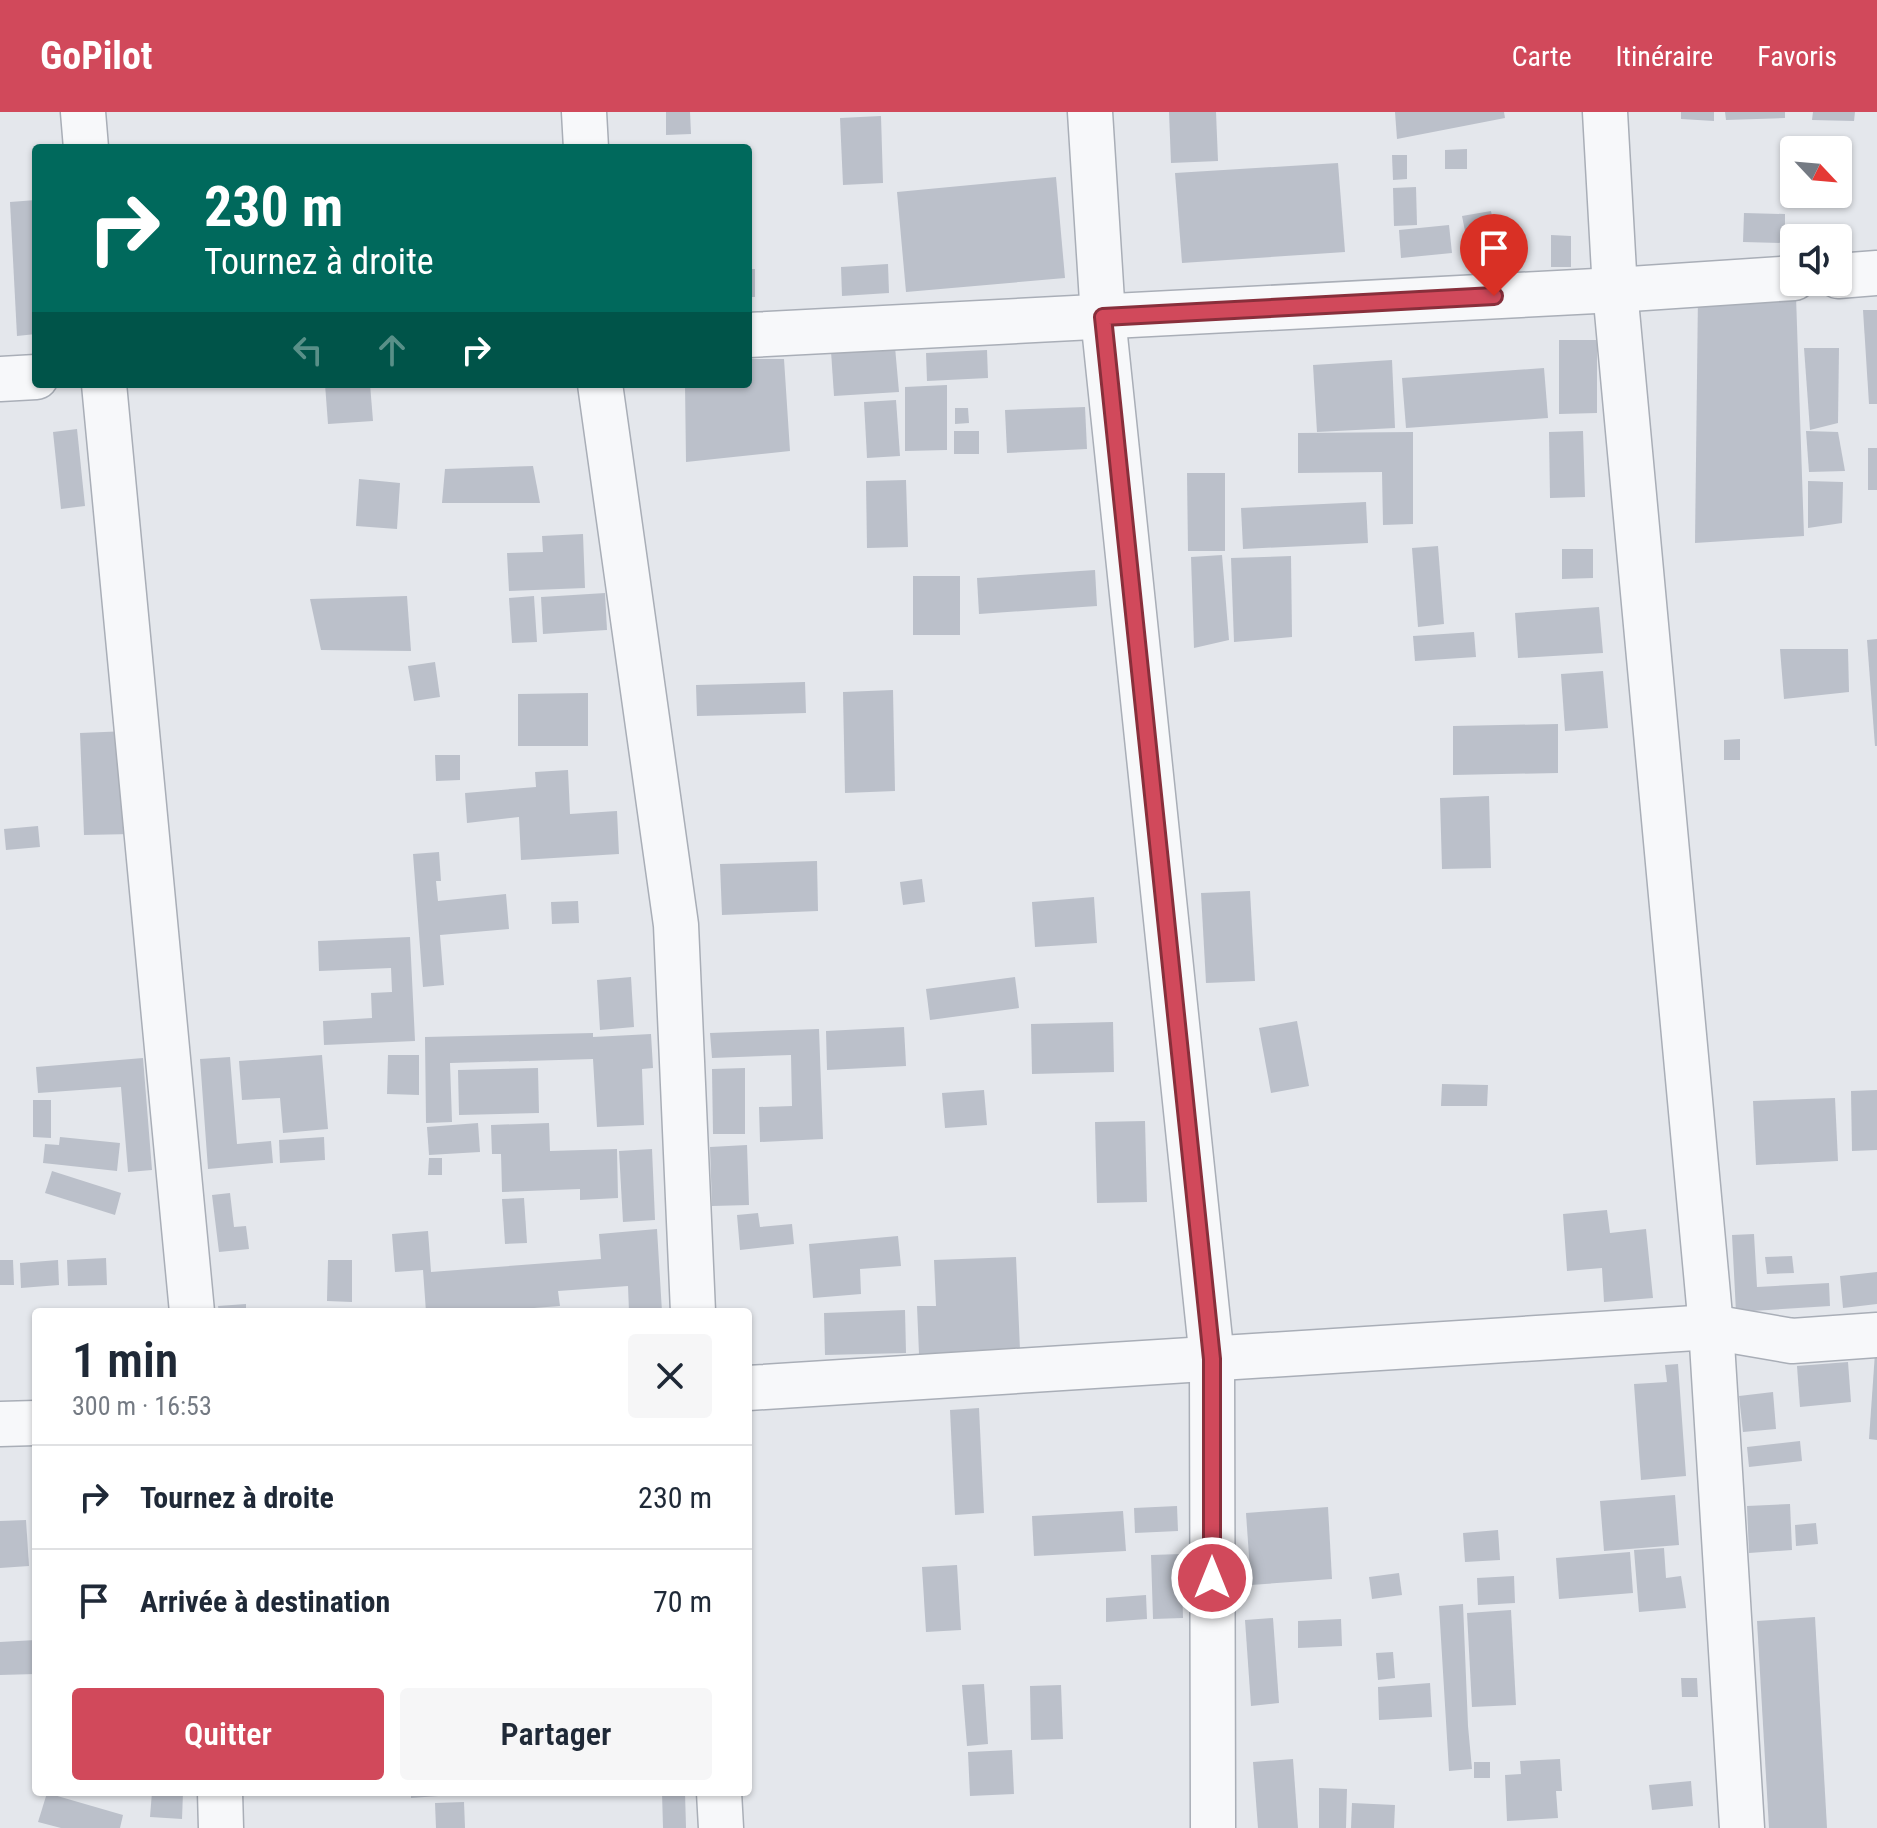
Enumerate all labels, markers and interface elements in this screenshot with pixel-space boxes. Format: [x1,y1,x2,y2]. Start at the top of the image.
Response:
text: GoPilot [40,34,152,78]
text: Carte [1512,40,1572,73]
text: Itinéraire [1616,40,1713,73]
text: Favoris [1757,40,1837,73]
north arrow [1780,136,1852,208]
map controls [1780,136,1852,296]
text: 230 m [204,174,343,240]
icon: right [72,176,176,280]
pin [1460,214,1528,296]
button: sound [1780,224,1852,296]
icon: arrive [1472,226,1516,270]
text: Tournez à droite [204,241,434,283]
icon: left [286,328,330,372]
icon: ahead [370,328,414,372]
icon: right [454,328,498,372]
text: 1 min [72,1332,178,1389]
button: close [628,1334,712,1418]
text: 300 m · 16:53 [72,1391,212,1421]
icon: right [72,1475,116,1519]
text: Tournez à droite [140,1480,334,1515]
text: 230 m [638,1480,712,1515]
position arrow [1170,1536,1254,1620]
icon: arrive [72,1579,116,1623]
text: Arrivée à destination [140,1584,390,1619]
text: 70 m [653,1584,712,1619]
button: Quitter [72,1688,384,1780]
button: Partager [400,1688,712,1780]

